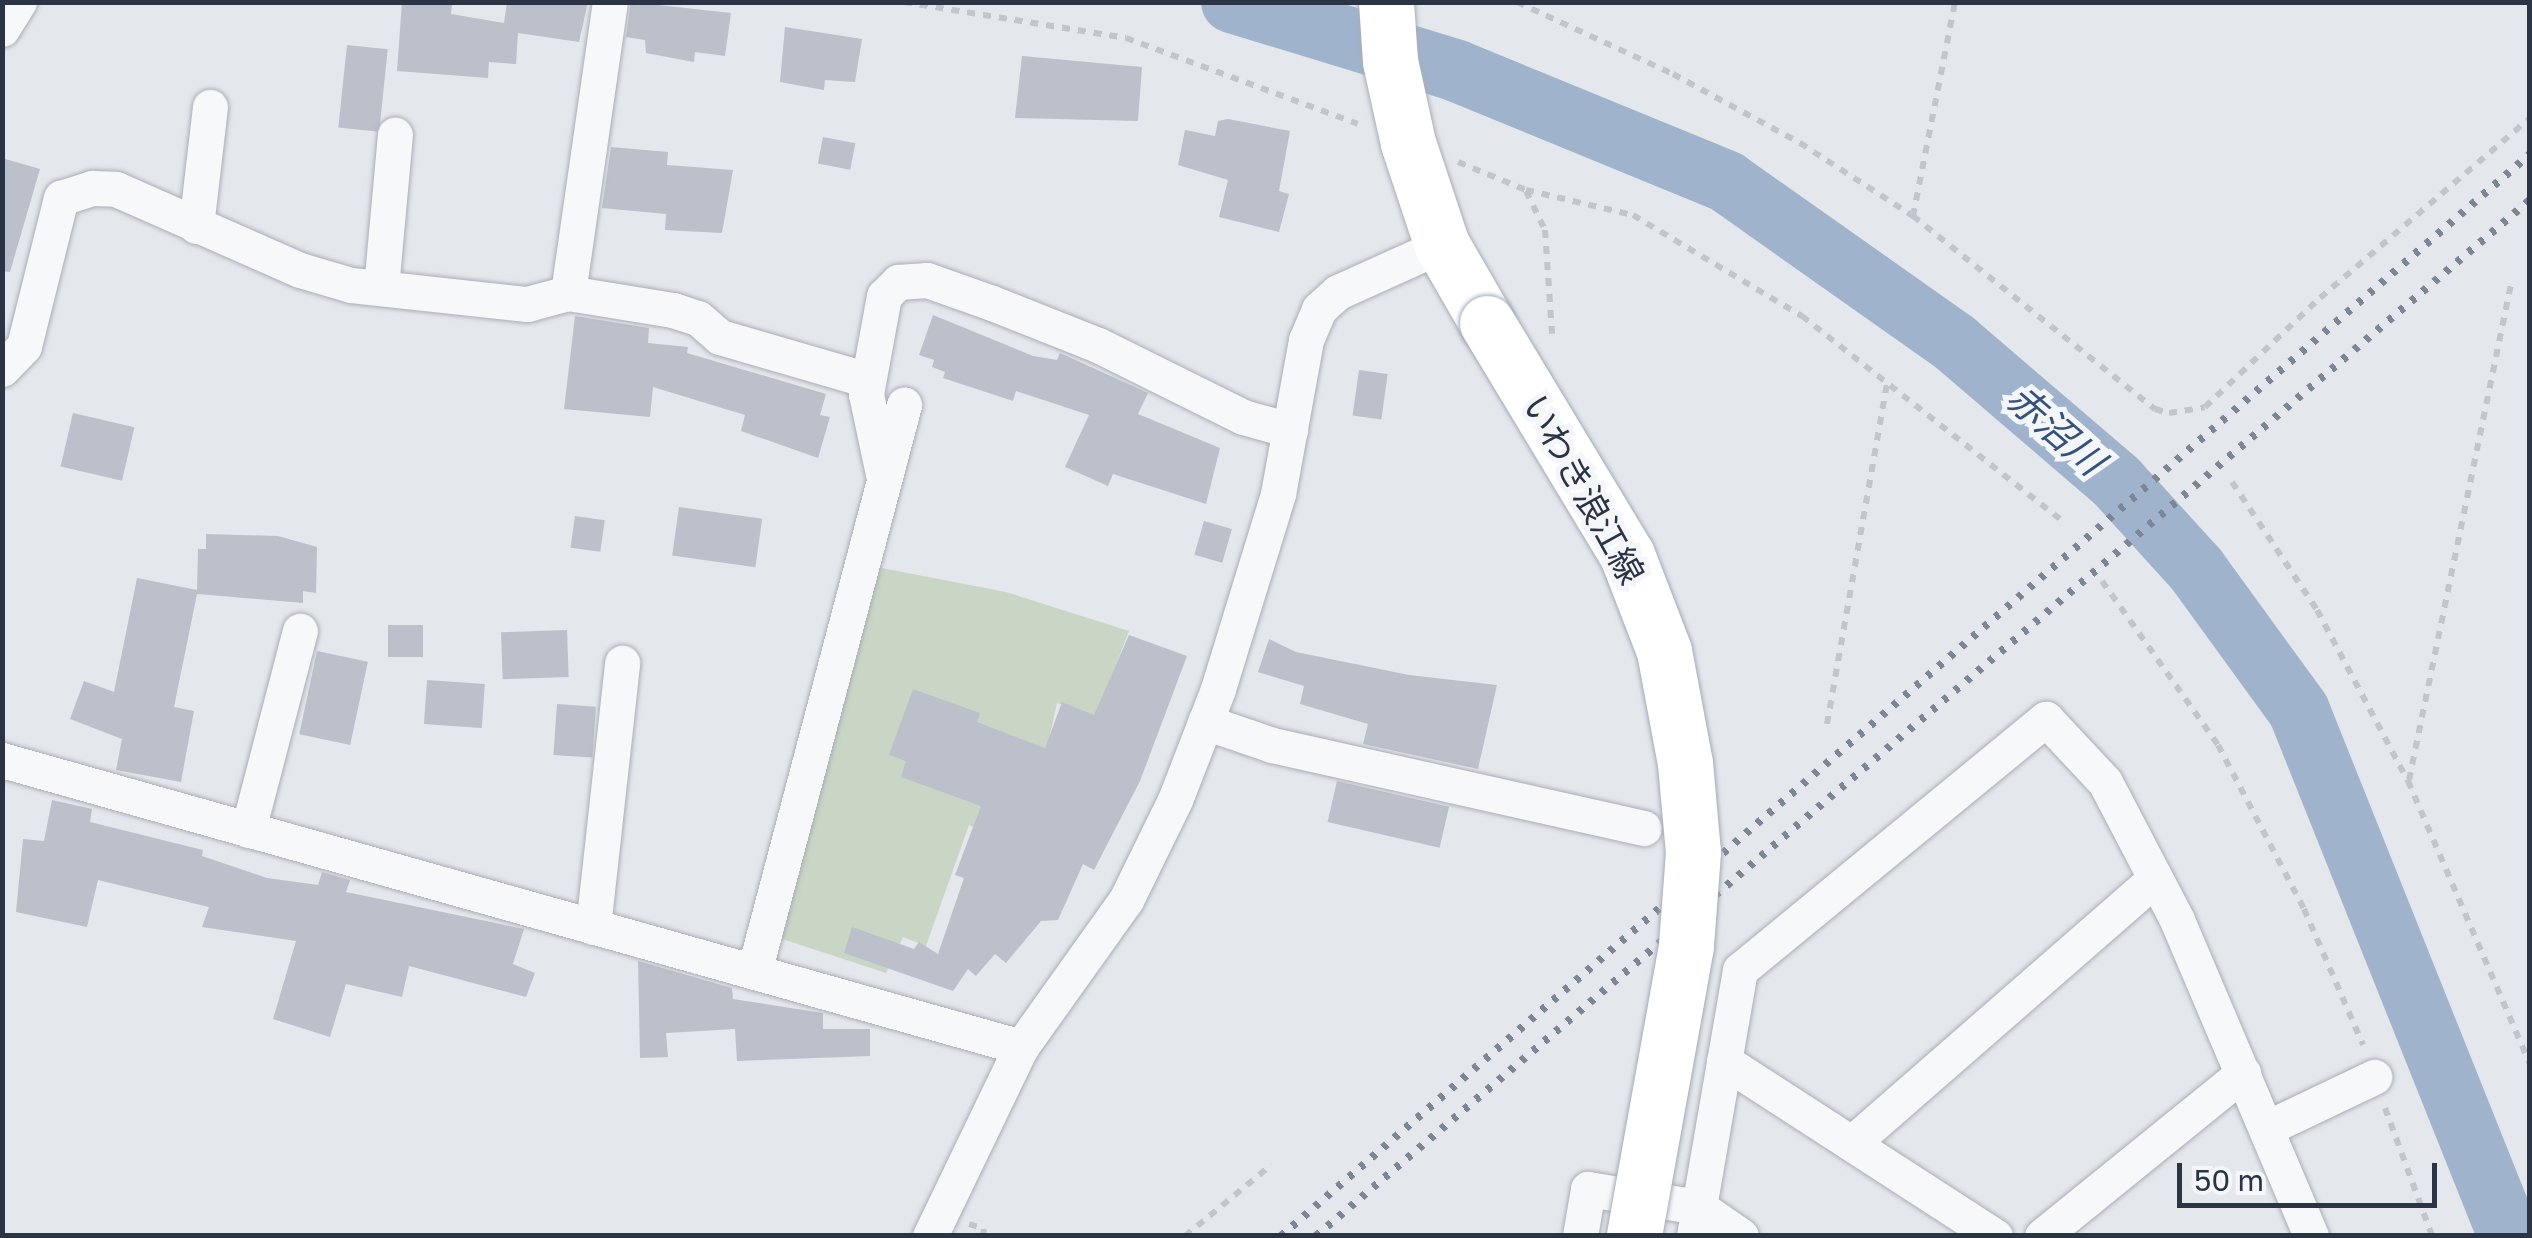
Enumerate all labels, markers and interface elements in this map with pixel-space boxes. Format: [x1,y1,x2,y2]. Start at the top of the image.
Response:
water label: 赤沼川 [1998,374,2114,484]
street label: いわき浪江線 [1515,387,1653,591]
scale bar [2182,1143,2442,1205]
text: 50 m [2194,1162,2264,1198]

